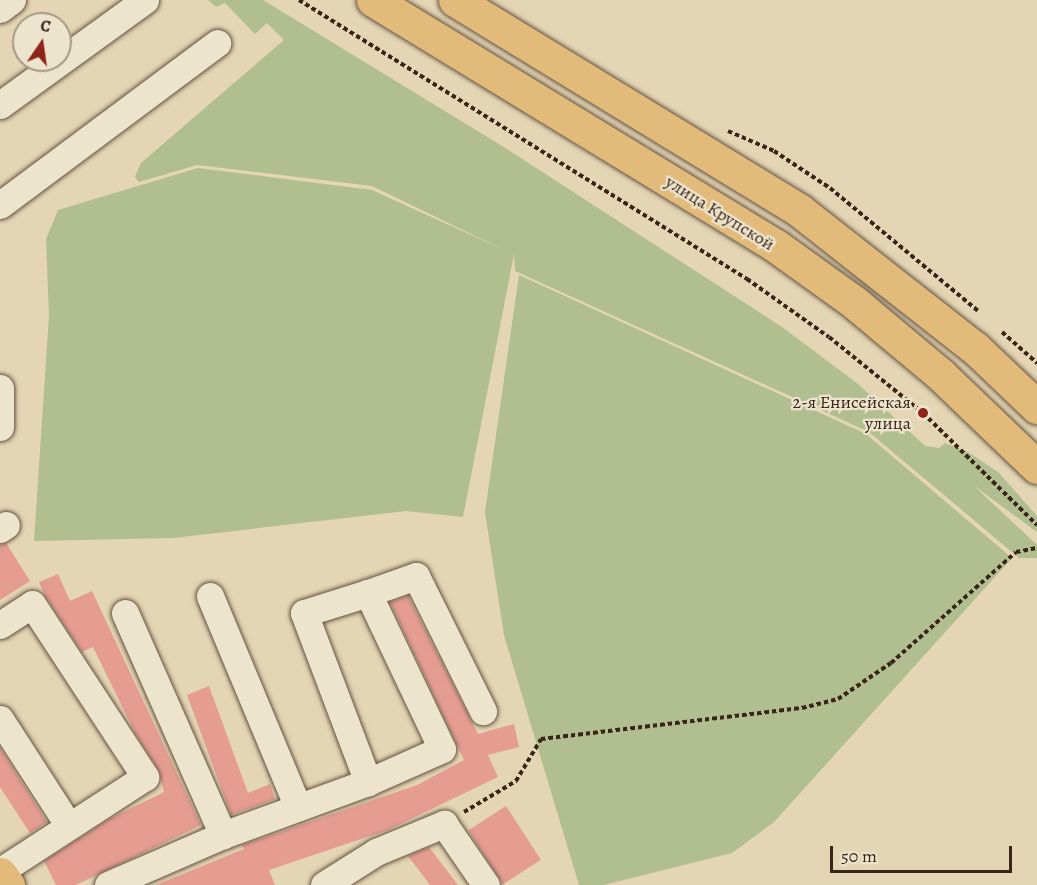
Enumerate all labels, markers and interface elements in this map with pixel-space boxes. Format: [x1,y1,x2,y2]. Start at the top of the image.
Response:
north arrow [12,12,72,72]
text: С [38,15,53,38]
street label: улица Крупской [661,171,779,255]
place label: 2-я Енисейская улица [793,392,911,434]
marker: 2-я Енисейская улица [916,406,930,420]
scale bar [833,834,1014,872]
text: 50 m [841,844,877,868]

